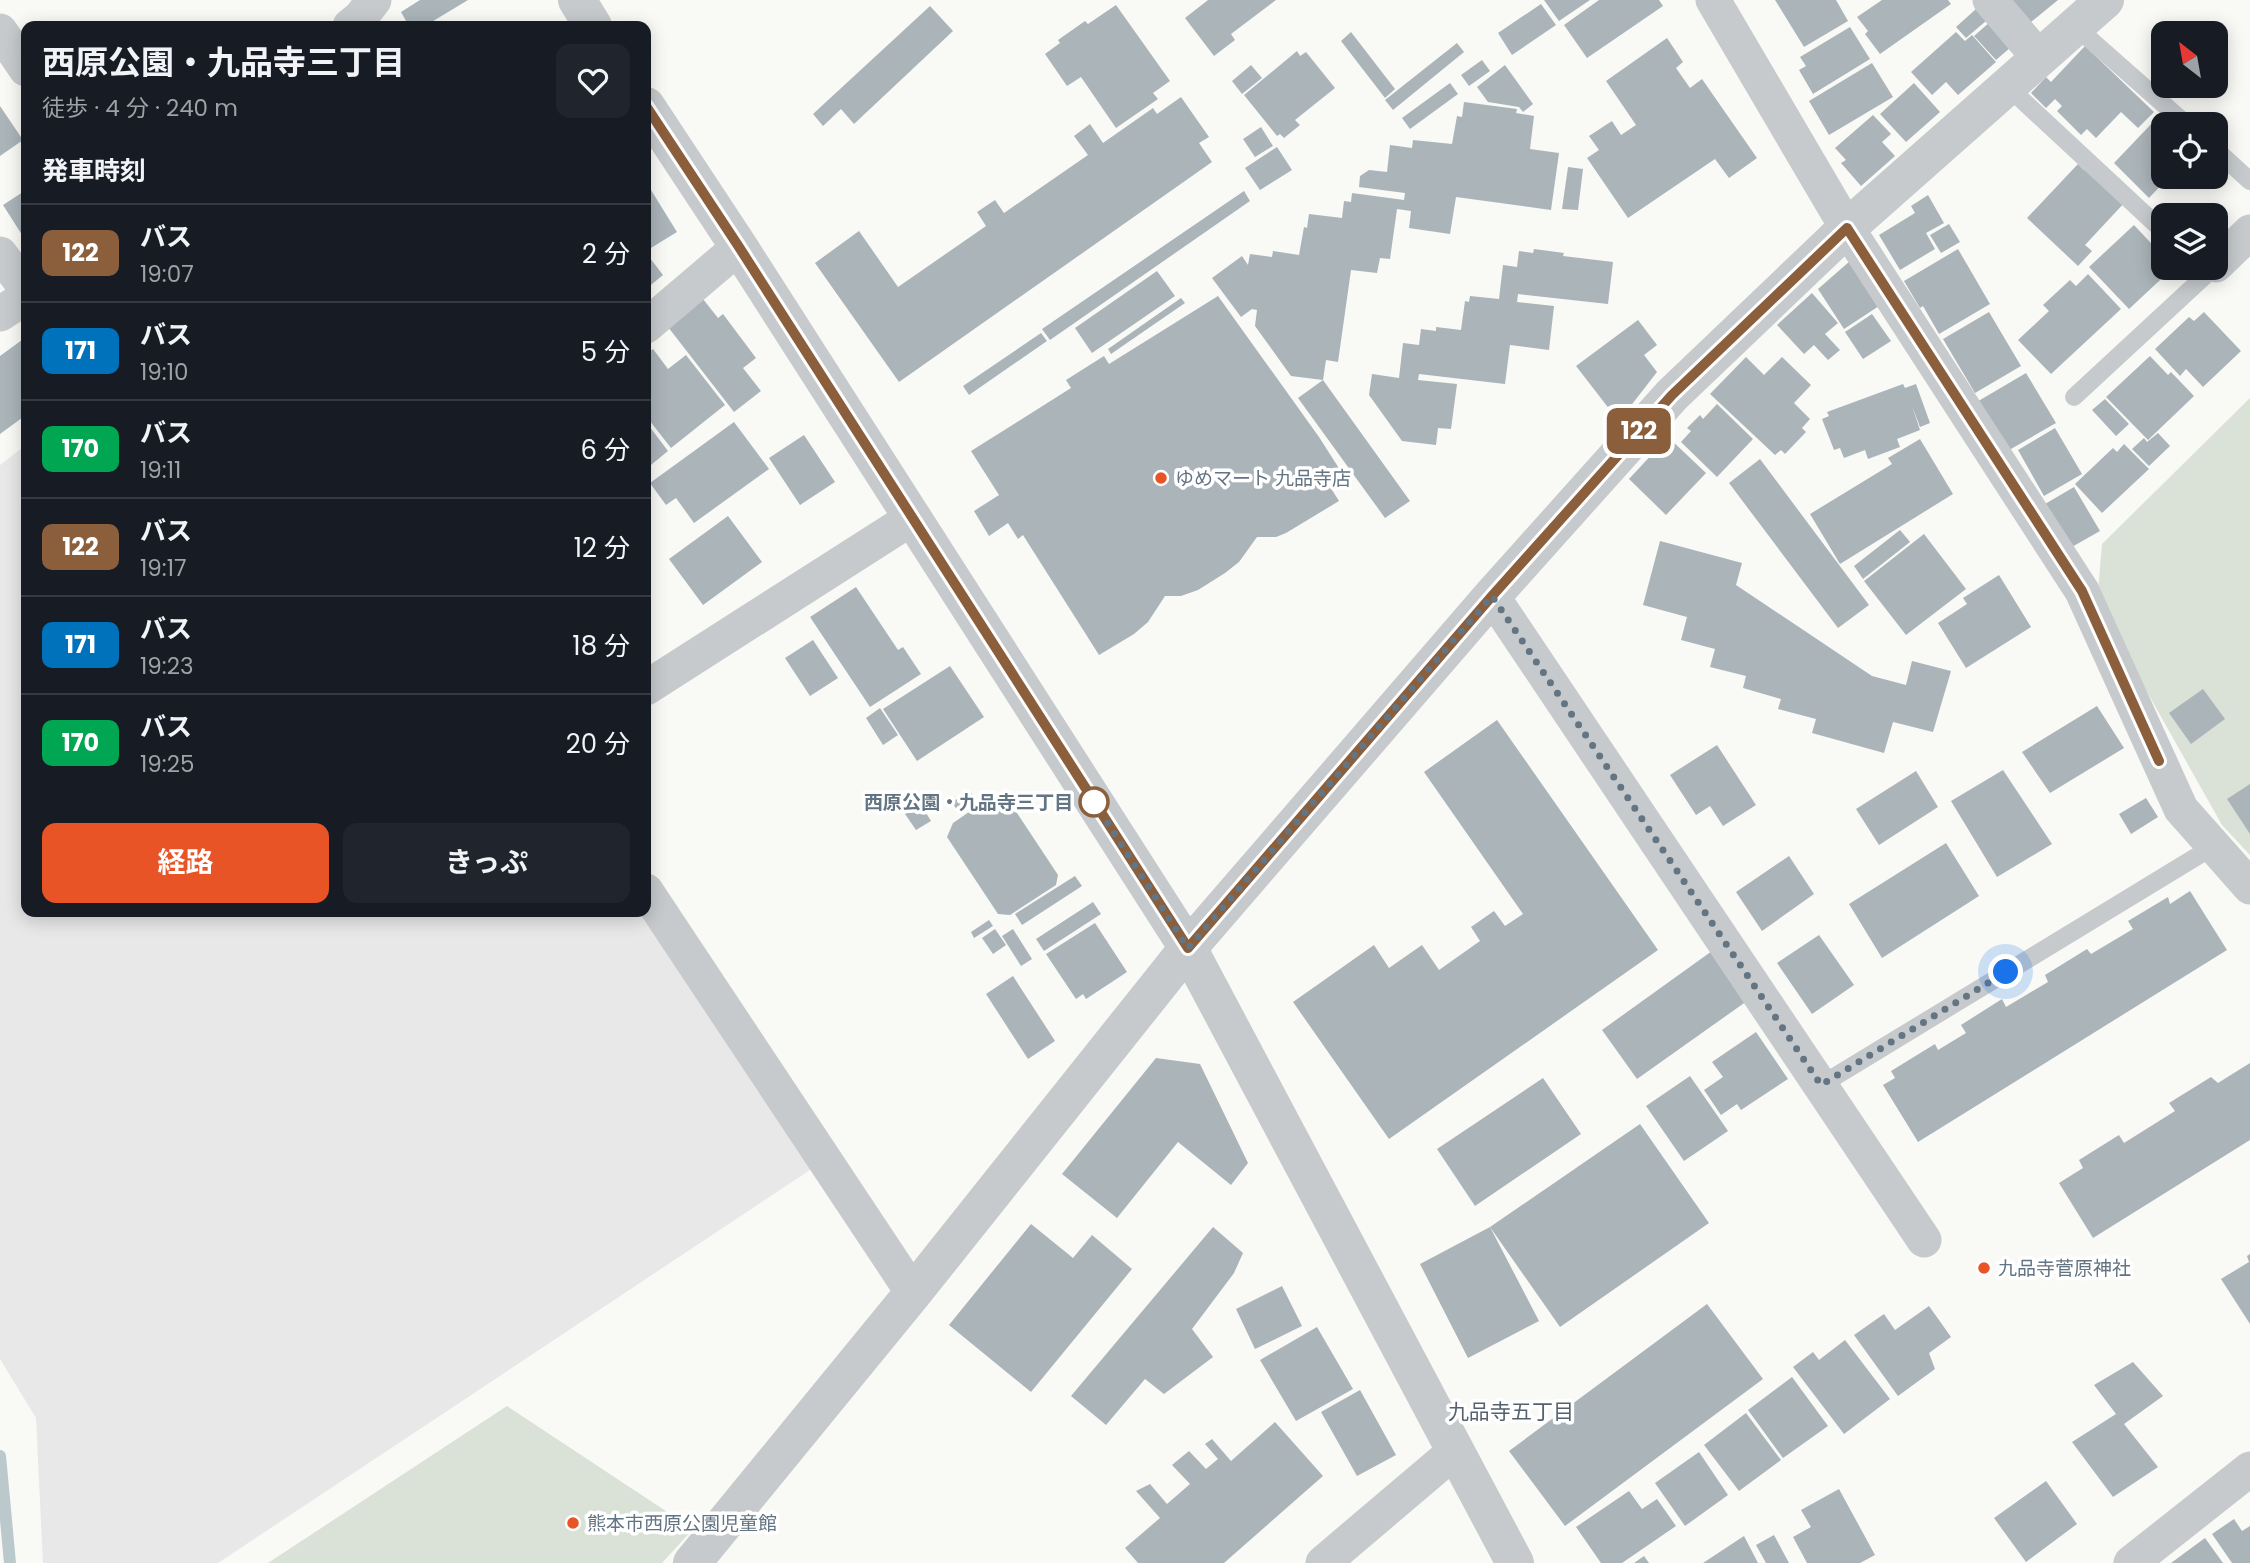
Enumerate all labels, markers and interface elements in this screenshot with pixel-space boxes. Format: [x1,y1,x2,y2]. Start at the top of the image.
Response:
north arrow [2151,21,2228,98]
map controls [2151,21,2228,280]
text: 西原公園・九品寺三丁目 [42,39,405,86]
button: heart [556,44,630,118]
text: 徒歩 · 4 分 · 240 m [42,92,238,124]
button: locate [2151,112,2228,189]
text: 発車時刻 [42,153,146,189]
button: layers [2151,203,2228,280]
text: バス [140,219,192,255]
text: 122 [62,236,99,269]
text: 2 分 [582,236,630,272]
text: 19:07 [140,258,194,290]
text: バス [140,317,192,353]
text: 171 [65,334,96,367]
text: 5 分 [581,334,630,370]
text: 19:10 [140,356,189,388]
line badge: 122 [1599,408,1679,454]
text: 122 [1621,414,1657,447]
text: バス [140,415,192,451]
text: 170 [62,432,99,465]
text: 6 分 [581,432,630,468]
text: 19:11 [140,454,181,486]
place label: ゆめマート 九品寺店 [1175,465,1351,492]
marker: ゆめマート 九品寺店 [1153,470,1169,486]
text: バス [140,513,192,549]
text: 122 [62,530,99,563]
text: 12 分 [574,530,630,566]
text: 19:17 [140,552,187,584]
text: バス [140,611,192,647]
text: 171 [65,628,96,661]
text: 18 分 [572,628,630,664]
text: 19:23 [140,650,194,682]
text: バス [140,709,192,745]
text: 170 [62,726,99,759]
text: 20 分 [566,726,630,762]
text: 19:25 [140,748,194,780]
marker: 西原公園・九品寺三丁目 [1079,787,1109,817]
place label: 西原公園・九品寺三丁目 [864,789,1073,816]
button: 経路 [42,823,329,903]
button: きっぷ [343,823,630,903]
your location [1988,954,2023,989]
place label: 九品寺菅原神社 [1998,1255,2131,1282]
marker: 九品寺菅原神社 [1976,1260,1992,1276]
district label: 九品寺五丁目 [1448,1397,1574,1426]
place label: 熊本市西原公園児童館 [587,1510,777,1537]
marker: 熊本市西原公園児童館 [565,1515,581,1531]

